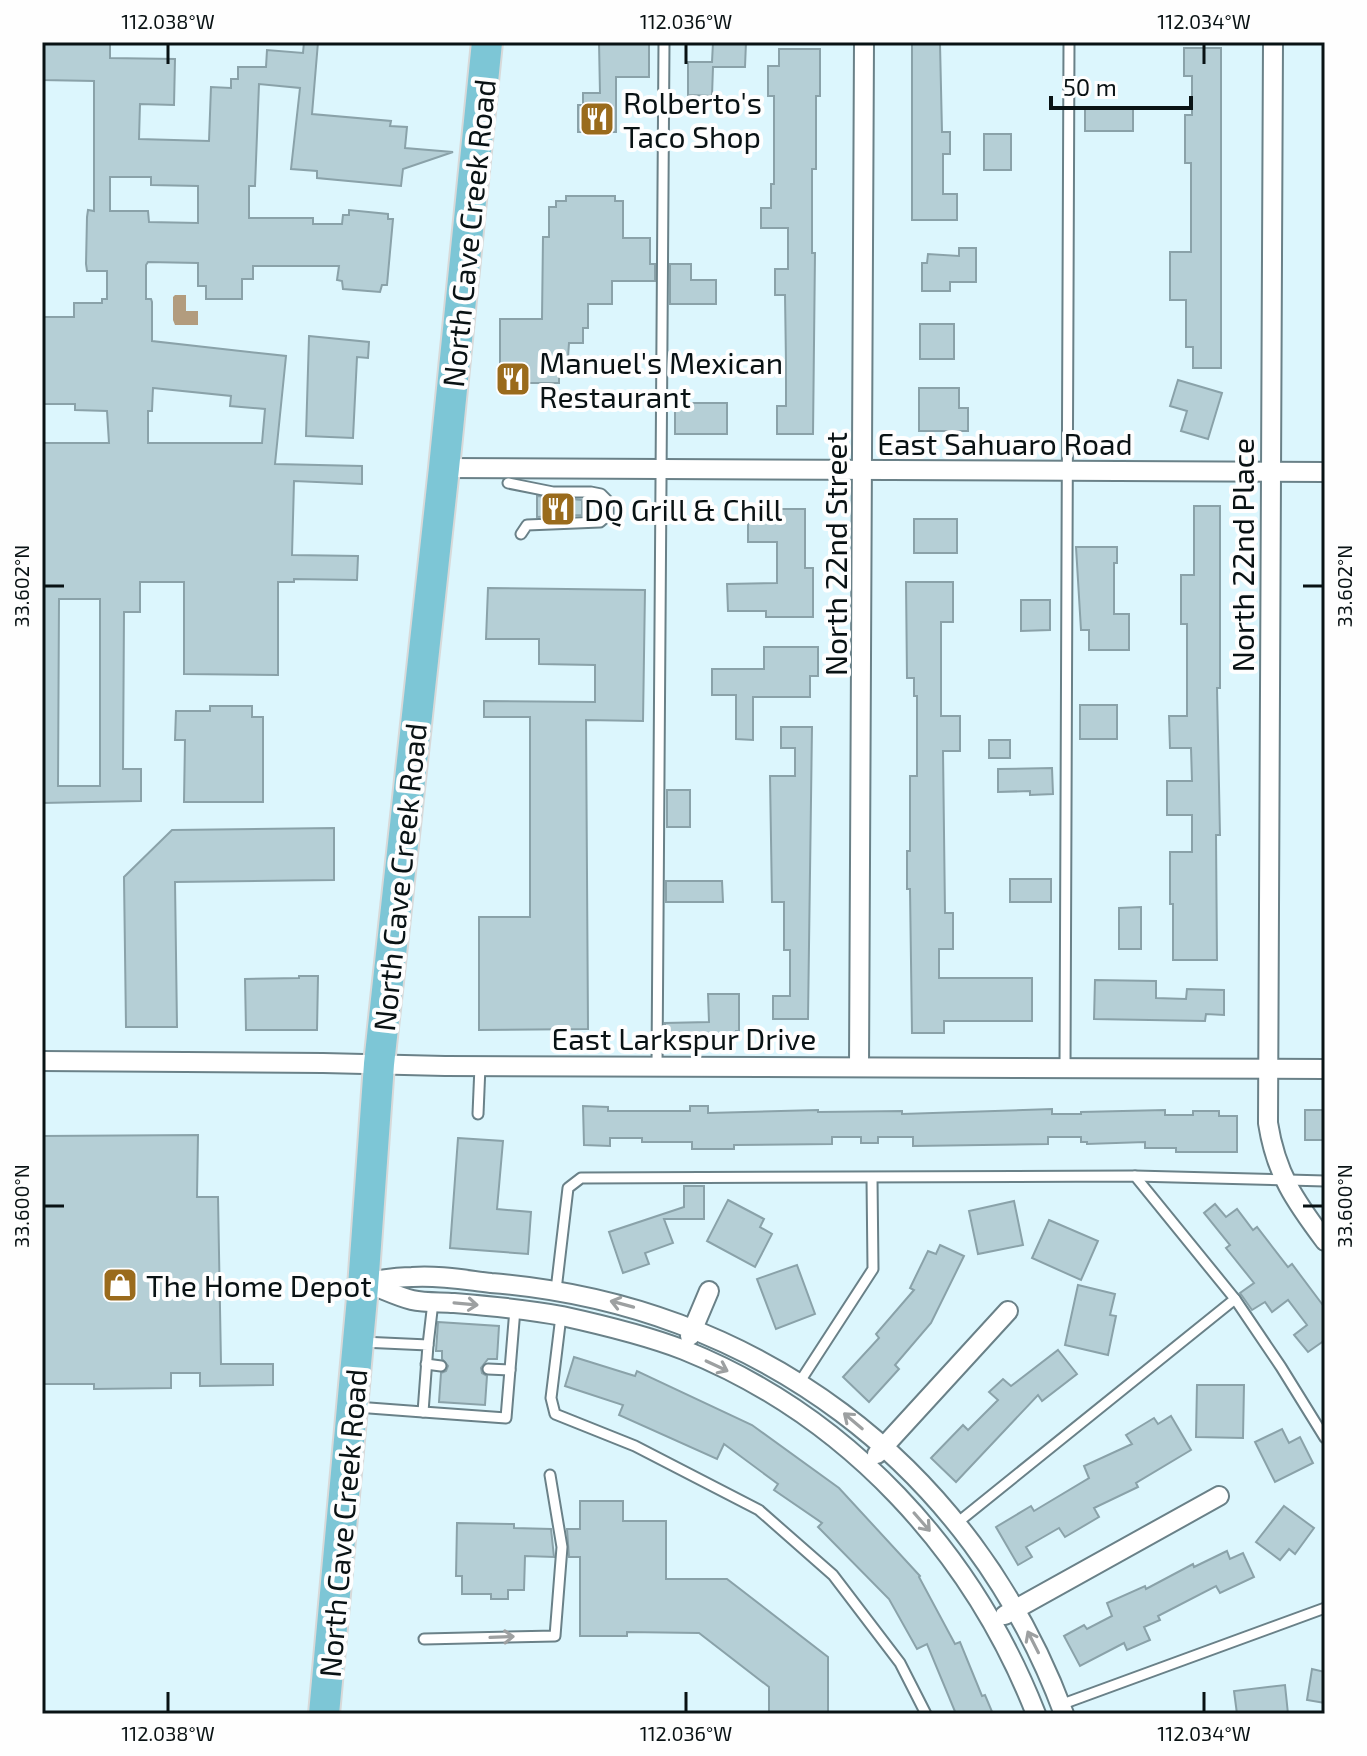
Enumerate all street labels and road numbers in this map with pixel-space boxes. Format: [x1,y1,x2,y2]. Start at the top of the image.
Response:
street label: North Cave Creek Road [434,77,502,389]
street label: East Sahuaro Road [877,425,1133,461]
street label: North 22nd Street [817,432,853,676]
street label: North 22nd Place [1224,438,1260,672]
street label: North Cave Creek Road [365,721,433,1033]
street label: East Larkspur Drive [552,1020,816,1056]
street label: North Cave Creek Road [311,1367,373,1679]

